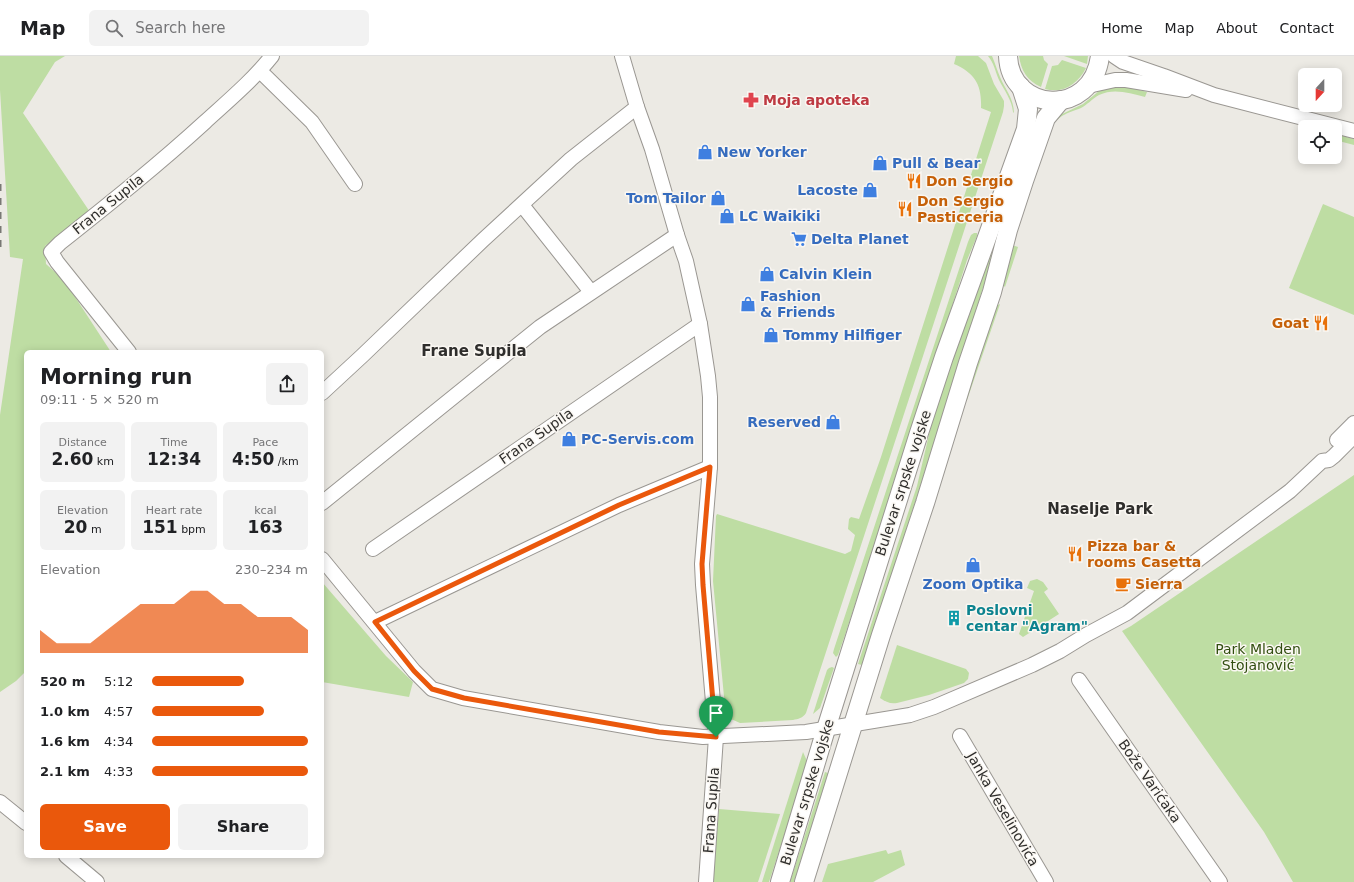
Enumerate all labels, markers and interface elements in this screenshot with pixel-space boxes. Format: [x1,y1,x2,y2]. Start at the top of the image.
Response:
search box [89,10,369,46]
text: Map [20,17,65,39]
icon: search [103,17,125,39]
text: Search here [135,19,225,37]
text: Home [1101,20,1143,36]
text: Map [1165,20,1194,36]
text: About [1216,20,1258,36]
text: Contact [1280,20,1334,36]
north arrow [1298,68,1342,112]
map controls [1298,68,1342,164]
pharmacy icon: Moja apoteka [742,91,760,109]
place label: Moja apoteka [763,92,870,108]
button: locate [1298,120,1342,164]
shop icon: New Yorker [696,143,714,161]
place label: New Yorker [717,144,807,160]
shop icon: Pull & Bear [871,154,889,172]
place label: Pull & Bear [892,155,980,171]
street label: Frana Supila [69,171,147,237]
restaurant icon: Don Sergio [905,172,923,190]
place label: Don Sergio [926,173,1013,189]
shop icon: Lacoste [861,181,879,199]
place label: Lacoste [797,182,858,198]
shop icon: Tom Tailor [709,189,727,207]
place label: Tom Tailor [626,190,706,206]
place label: Don Sergio Pasticceria [917,193,1004,225]
restaurant icon: Don Sergio Pasticceria [896,200,914,218]
shop icon: LC Waikiki [718,207,736,225]
place label: LC Waikiki [739,208,820,224]
supermarket icon: Delta Planet [790,230,808,248]
place label: Delta Planet [811,231,909,247]
shop icon: Calvin Klein [758,265,776,283]
place label: Calvin Klein [779,266,872,282]
place label: Fashion & Friends [760,288,835,320]
shop icon: Fashion & Friends [739,295,757,313]
restaurant icon: Goat [1312,314,1330,332]
place label: Goat [1272,315,1309,331]
shop icon: Tommy Hilfiger [762,326,780,344]
place label: Tommy Hilfiger [783,327,902,343]
district label: Frane Supila [421,342,527,360]
button: share [266,363,308,405]
text: Morning run [40,364,192,389]
text: 09:11 · 5 × 520 m [40,392,159,407]
street label: Frana Supila [496,405,576,467]
street label: Bulevar srpske vojske [872,408,934,558]
shop icon: Reserved [824,413,842,431]
place label: Reserved [747,414,821,430]
shop icon: PC-Servis.com [560,430,578,448]
place label: PC-Servis.com [581,431,694,447]
text: Distance [59,436,107,449]
text: Time [161,436,187,449]
text: Pace [252,436,278,449]
text: 2.60 [51,449,93,469]
text: 12:34 [147,449,201,469]
text: 4:50 [232,449,274,469]
text: km [93,455,114,468]
text: /km [274,455,299,468]
district label: Naselje Park [1047,500,1154,518]
text: Elevation [57,504,108,517]
text: Heart rate [146,504,202,517]
text: kcal [254,504,276,517]
text: 20 [64,517,87,537]
text: 151 [142,517,178,537]
text: 163 [248,517,283,537]
text: m [87,523,102,536]
text: bpm [178,523,206,536]
place label: Pizza bar & rooms Casetta [1087,538,1201,570]
restaurant icon: Pizza bar & rooms Casetta [1066,545,1084,563]
shop icon: Zoom Optika [964,556,982,574]
text: Elevation [40,562,100,577]
text: 230–234 m [235,562,308,577]
cafe icon: Sierra [1114,575,1132,593]
place label: Zoom Optika [922,576,1024,592]
place label: Sierra [1135,576,1183,592]
place label: Poslovni centar "Agram" [966,602,1088,634]
building icon: Poslovni centar "Agram" [945,609,963,627]
park label: Park Mladen Stojanović [1215,641,1301,673]
text: 520 m [40,674,85,689]
text: 5:12 [104,674,133,689]
pin [699,696,733,737]
icon: arrive [705,702,727,724]
text: 1.0 km [40,704,90,719]
text: 4:57 [104,704,133,719]
street label: Bulevar srpske vojske [777,717,837,867]
text: 1.6 km [40,734,90,749]
text: 4:34 [104,734,133,749]
street label: Bože Varićaka [1115,736,1185,826]
street label: Janka Veselinovića [963,748,1042,869]
text: 2.1 km [40,764,90,779]
text: 4:33 [104,764,133,779]
street label: Frana Supila [700,766,722,854]
button: Save [40,804,170,850]
button: Share [178,804,308,850]

